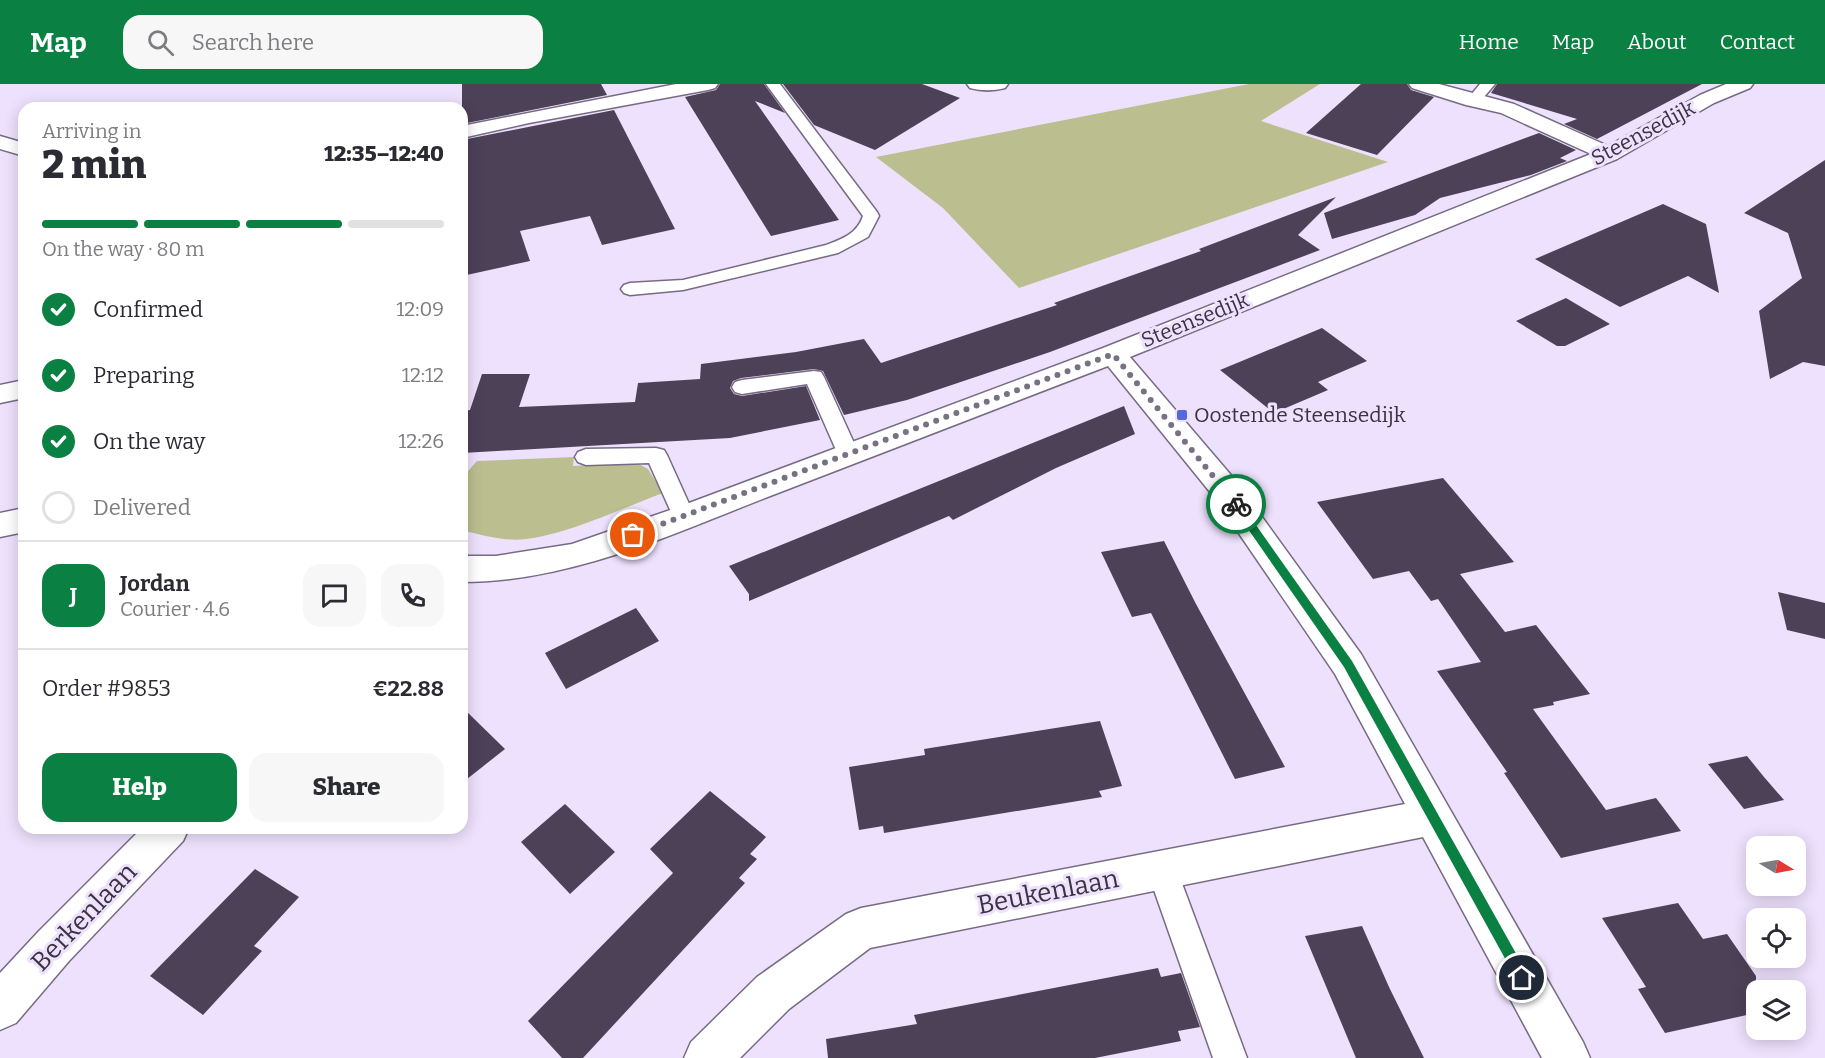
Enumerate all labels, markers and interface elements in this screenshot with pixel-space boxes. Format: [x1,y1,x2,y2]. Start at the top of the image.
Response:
search box [123,15,543,69]
text: Map [30,26,87,59]
icon: search [144,26,177,59]
text: Search here [192,29,314,56]
text: Home [1459,29,1519,55]
text: Map [1552,29,1594,55]
text: About [1627,29,1687,55]
text: Contact [1720,29,1795,55]
street label: Steensedijk [1587,95,1699,171]
text: Arriving in [42,119,141,143]
text: 12:35–12:40 [324,140,444,167]
text: 2 min [42,142,146,188]
text: On the way · 80 m [42,237,204,261]
street label: Steensedijk [1137,287,1253,353]
icon: check [42,293,75,326]
text: Confirmed [93,296,203,323]
text: 12:09 [396,297,444,321]
icon: check [42,359,75,392]
text: Preparing [93,362,195,389]
text: 12:12 [402,363,444,387]
place label: Oostende Steensedijk [1194,402,1406,428]
marker: Oostende Steensedijk [1175,408,1189,422]
icon: check [42,425,75,458]
text: On the way [93,428,205,455]
text: 12:26 [398,429,444,453]
courier [1206,474,1266,534]
icon: bike [1220,488,1253,521]
text: Delivered [93,494,191,521]
pin [607,509,658,560]
icon: bag [616,518,649,551]
button: chat [303,564,366,627]
button: phone [381,564,444,627]
text: Jordan [120,570,190,597]
text: J [70,582,77,609]
text: Courier · 4.6 [120,597,230,621]
text: Order #9853 [42,675,171,702]
text: €22.88 [372,675,444,702]
button: Help [42,753,237,822]
button: Share [249,753,444,822]
north arrow [1746,836,1806,896]
map controls [1746,836,1806,1040]
street label: Berkenlaan [25,856,144,977]
street label: Beukenlaan [975,863,1122,921]
button: locate [1746,908,1806,968]
pin [1496,952,1547,1003]
icon: home [1505,961,1538,994]
button: layers [1746,980,1806,1040]

